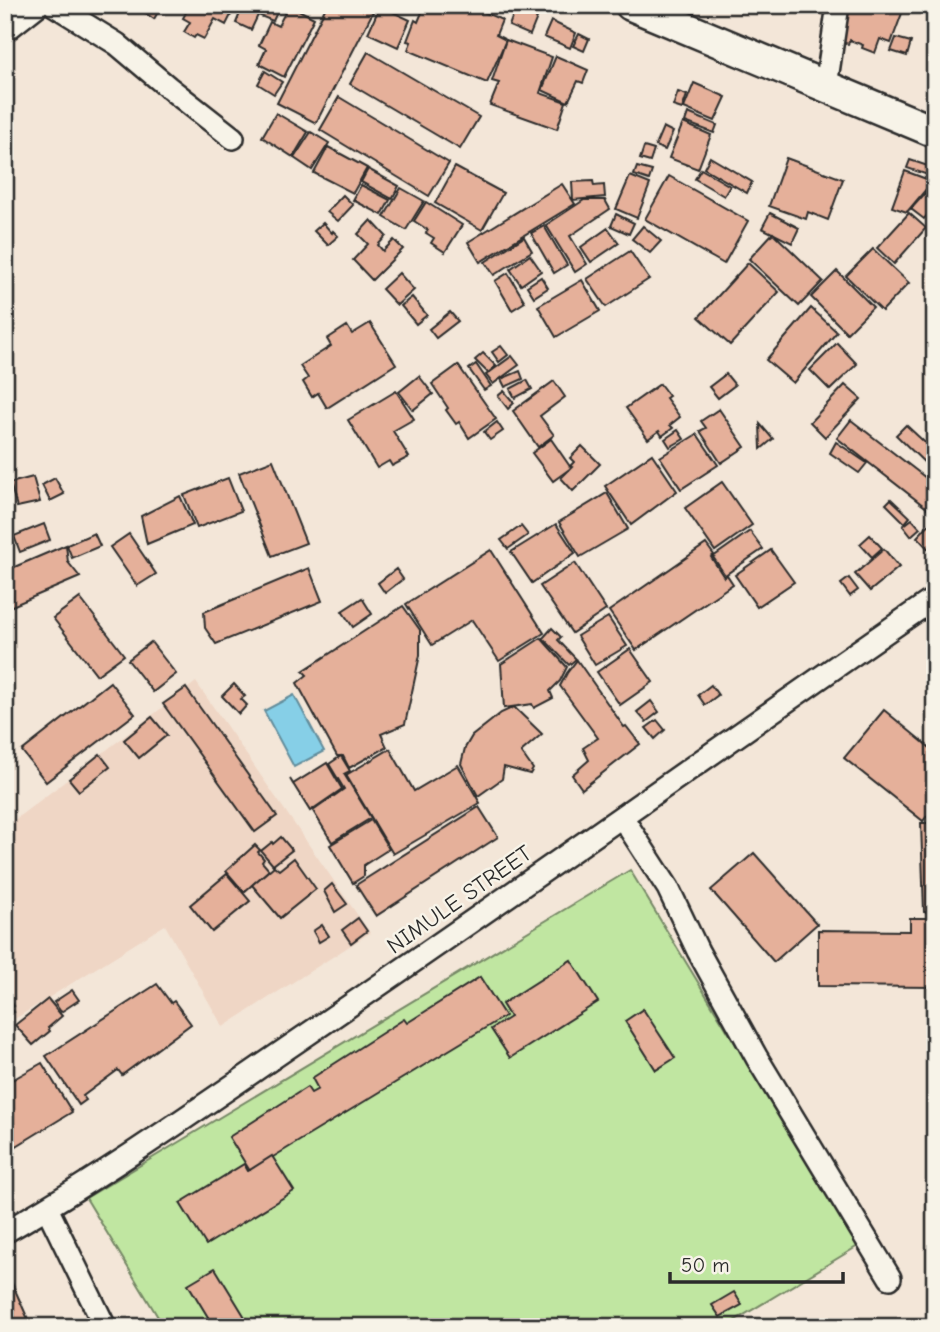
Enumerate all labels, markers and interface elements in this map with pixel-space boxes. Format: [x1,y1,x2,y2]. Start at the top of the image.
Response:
street label: NIMULE STREET [382,839,537,959]
scale bar [670,1241,844,1285]
text: 50 m [681,1253,730,1277]

